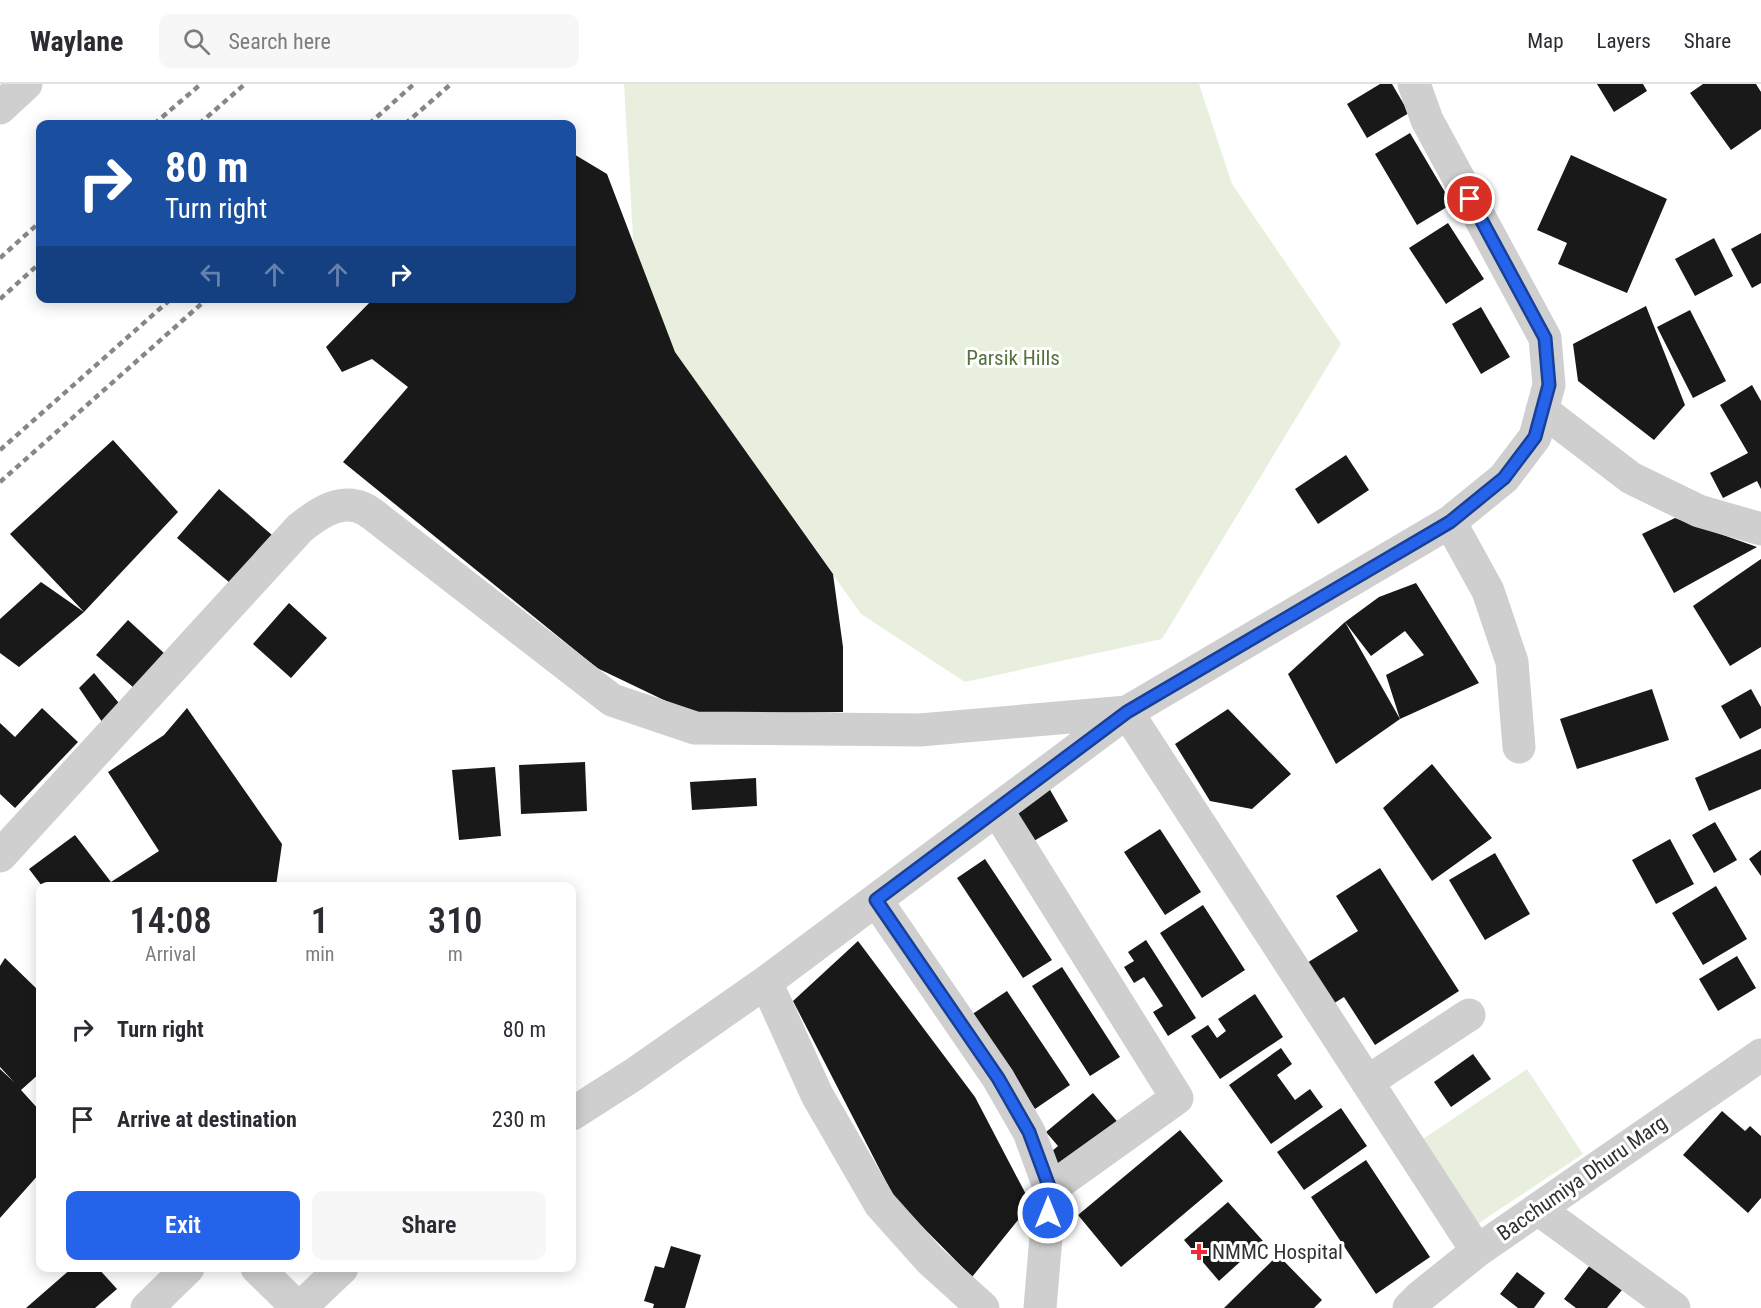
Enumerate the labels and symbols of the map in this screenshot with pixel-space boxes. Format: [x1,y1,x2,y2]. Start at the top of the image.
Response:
pin [1444,173,1495,224]
park label: Parsik Hills [966,346,1060,370]
street label: Bacchumiya Dhuru Marg [1493,1110,1671,1246]
position arrow [1016,1181,1080,1245]
place label: NMMC Hospital [1212,1240,1343,1264]
marker: NMMC Hospital [1190,1243,1208,1261]

